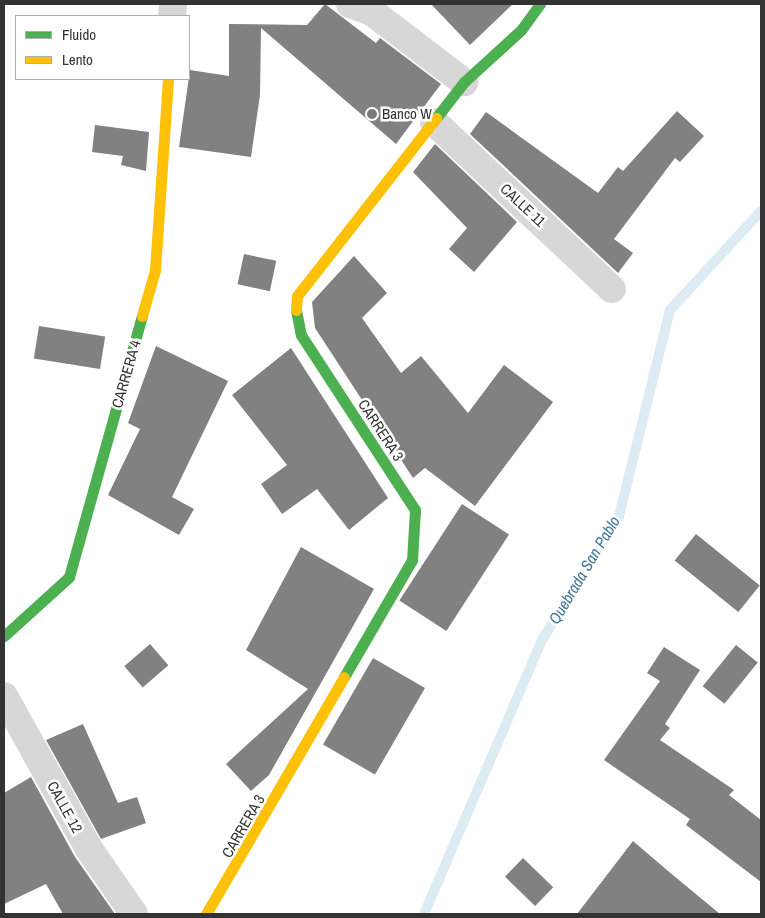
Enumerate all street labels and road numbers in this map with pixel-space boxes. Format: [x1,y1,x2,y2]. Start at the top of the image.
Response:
street label: CALLE 11 [497,180,549,230]
street label: CARRERA 4 [108,338,144,410]
street label: CARRERA 3 [354,396,408,464]
street label: CALLE 12 [44,778,86,836]
street label: CARRERA 3 [218,791,268,861]

